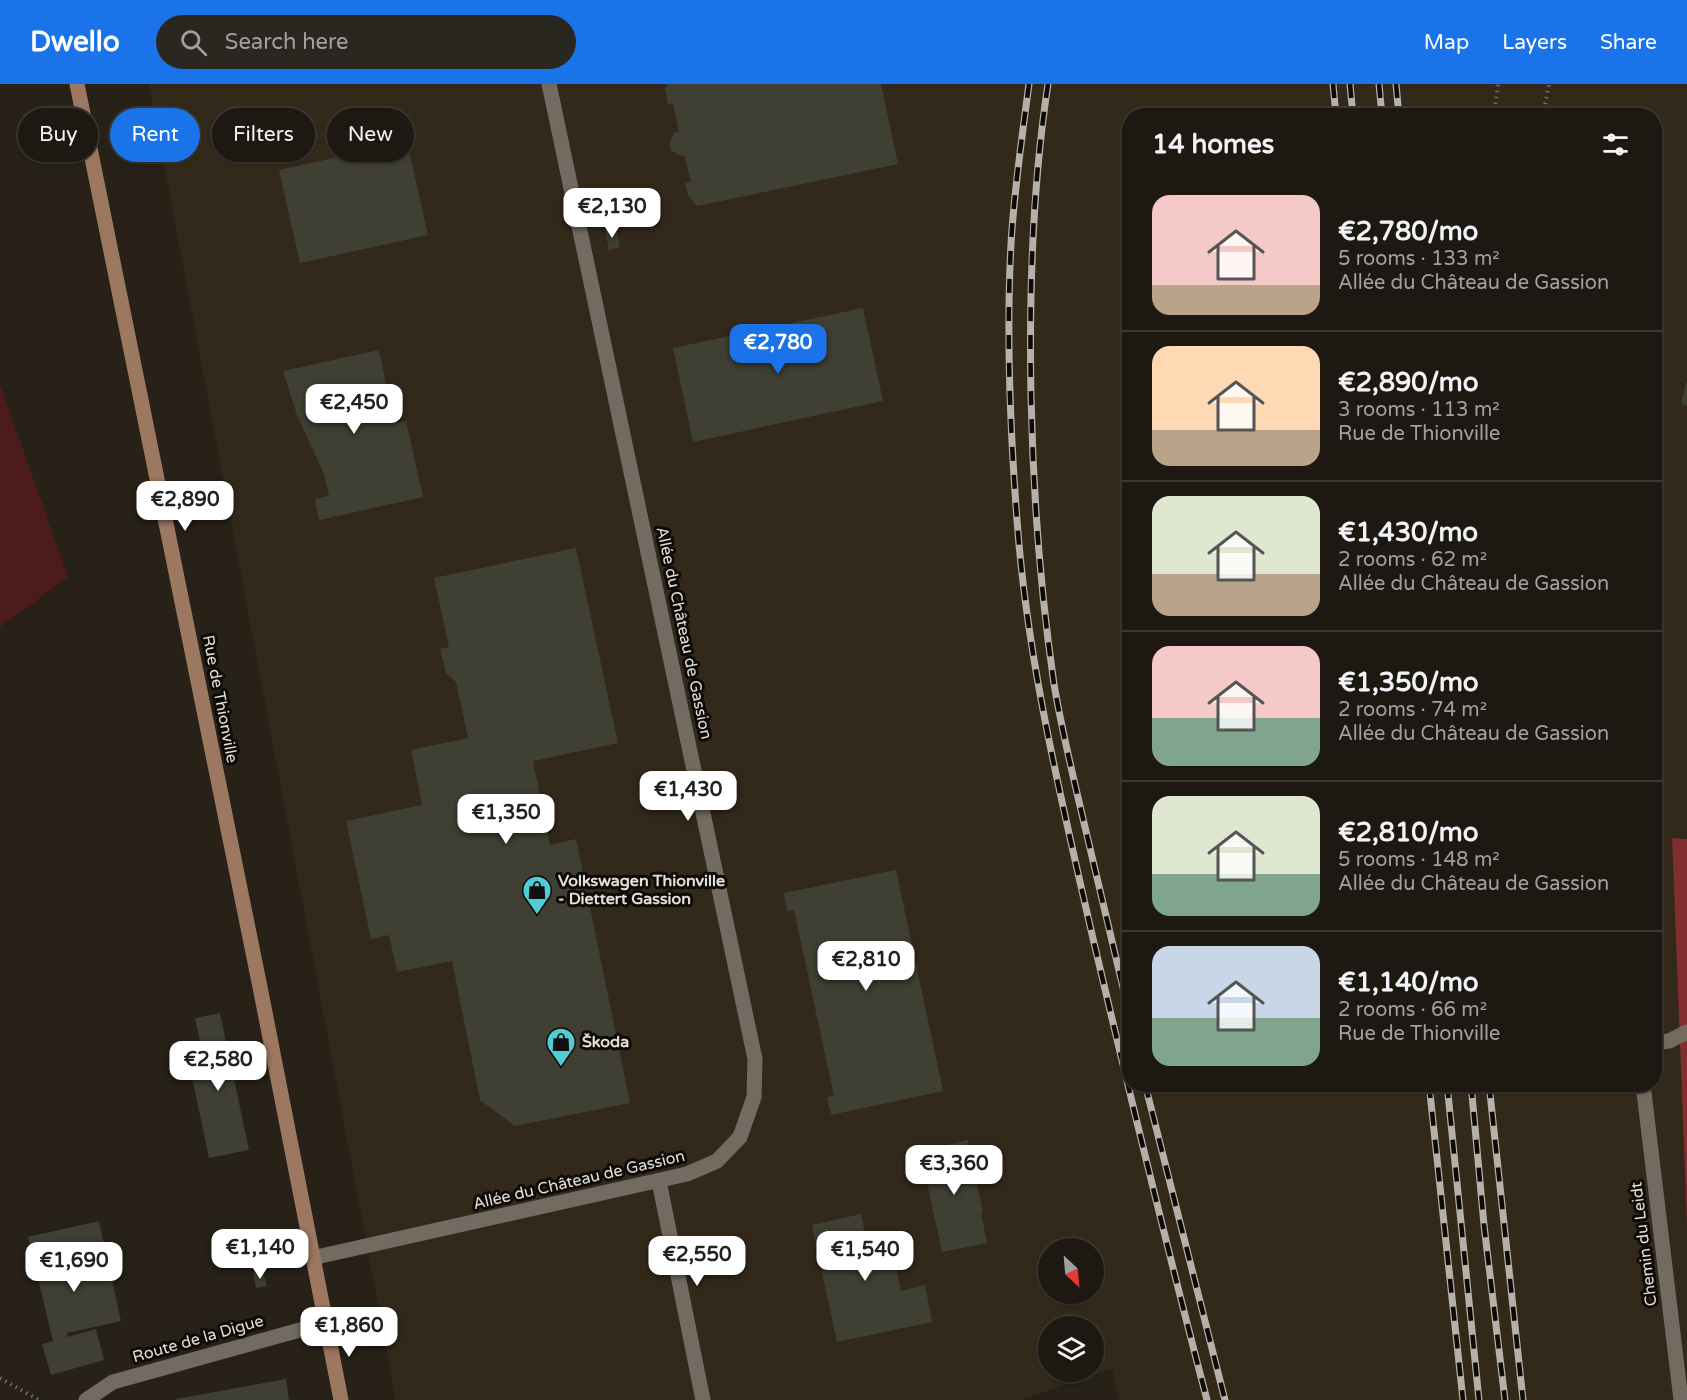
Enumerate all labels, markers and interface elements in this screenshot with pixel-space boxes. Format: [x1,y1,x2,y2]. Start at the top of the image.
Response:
search box [156,15,576,69]
text: Dwello [30,25,120,59]
icon: search [177,26,210,59]
text: Search here [225,29,349,55]
text: Map [1424,30,1469,55]
text: Layers [1502,30,1567,55]
text: Share [1600,30,1657,55]
chip: Buy [18,108,98,162]
chip: Rent [110,108,200,162]
chip: Filters [212,108,315,162]
chip: New [327,108,414,162]
icon: filters [1599,128,1632,161]
text: 14 homes [1152,129,1274,160]
pin: €2,130 [563,188,661,239]
text: €2,130 [577,195,647,219]
text: €2,780/mo [1338,216,1478,247]
icon: home [1200,219,1272,291]
text: 5 rooms · 133 m² [1338,247,1500,271]
text: Allée du Château de Gassion [1338,271,1609,295]
pin: €2,780 [729,324,827,375]
text: €2,780 [744,331,812,355]
text: €2,890/mo [1338,367,1478,398]
icon: home [1200,370,1272,442]
pin: €2,450 [305,384,403,435]
text: €2,450 [320,391,388,415]
text: 3 rooms · 113 m² [1338,398,1500,422]
text: Rue de Thionville [1338,422,1500,446]
pin: €2,890 [136,481,234,532]
text: €2,890 [151,488,219,512]
text: €1,430/mo [1338,517,1478,548]
icon: home [1200,520,1272,592]
street label: Allée du Château de Gassion [652,525,716,741]
text: 2 rooms · 62 m² [1338,548,1487,572]
text: Allée du Château de Gassion [1338,572,1609,596]
street label: Rue de Thionville [198,633,242,765]
text: €1,350/mo [1338,667,1479,698]
icon: home [1200,670,1272,742]
text: 2 rooms · 74 m² [1338,698,1487,722]
text: Allée du Château de Gassion [1338,722,1609,746]
pin: €1,430 [639,771,737,822]
text: €1,430 [654,778,722,802]
pin: €1,350 [457,794,555,845]
text: €1,350 [471,801,541,825]
text: €2,810/mo [1338,817,1478,848]
icon: home [1200,820,1272,892]
text: 5 rooms · 148 m² [1338,848,1500,872]
place label: Volkswagen Thionville - Diettert Gassion [558,871,725,909]
text: Allée du Château de Gassion [1338,872,1609,896]
shop icon: Volkswagen Thionville - Diettert Gassion [521,874,553,916]
pin: €2,810 [817,941,915,992]
text: €2,810 [832,948,900,972]
text: €1,140/mo [1338,967,1479,998]
icon: home [1200,970,1272,1042]
text: 2 rooms · 66 m² [1338,998,1487,1022]
text: Rue de Thionville [1338,1022,1500,1046]
shop icon: Škoda [545,1026,577,1068]
place label: Škoda [582,1032,629,1052]
pin: €2,580 [169,1041,267,1092]
text: €2,580 [183,1048,253,1072]
pin: €3,360 [905,1145,1003,1196]
street label: Allée du Château de Gassion [471,1146,687,1214]
text: €3,360 [919,1152,989,1176]
street label: Chemin du Leidt [1626,1181,1662,1307]
pin: €1,140 [211,1229,309,1280]
pin: €1,540 [816,1231,914,1282]
text: €1,140 [225,1236,295,1260]
pin: €2,550 [648,1236,746,1287]
text: €1,540 [830,1238,900,1262]
north arrow [1038,1238,1104,1304]
map controls [1038,1238,1104,1382]
pin: €1,690 [25,1242,123,1293]
text: €2,550 [662,1243,732,1267]
text: €1,690 [39,1249,109,1273]
pin: €1,860 [300,1307,398,1358]
street label: Route de la Digue [130,1311,266,1367]
text: €1,860 [315,1314,383,1338]
button: layers [1038,1316,1104,1382]

